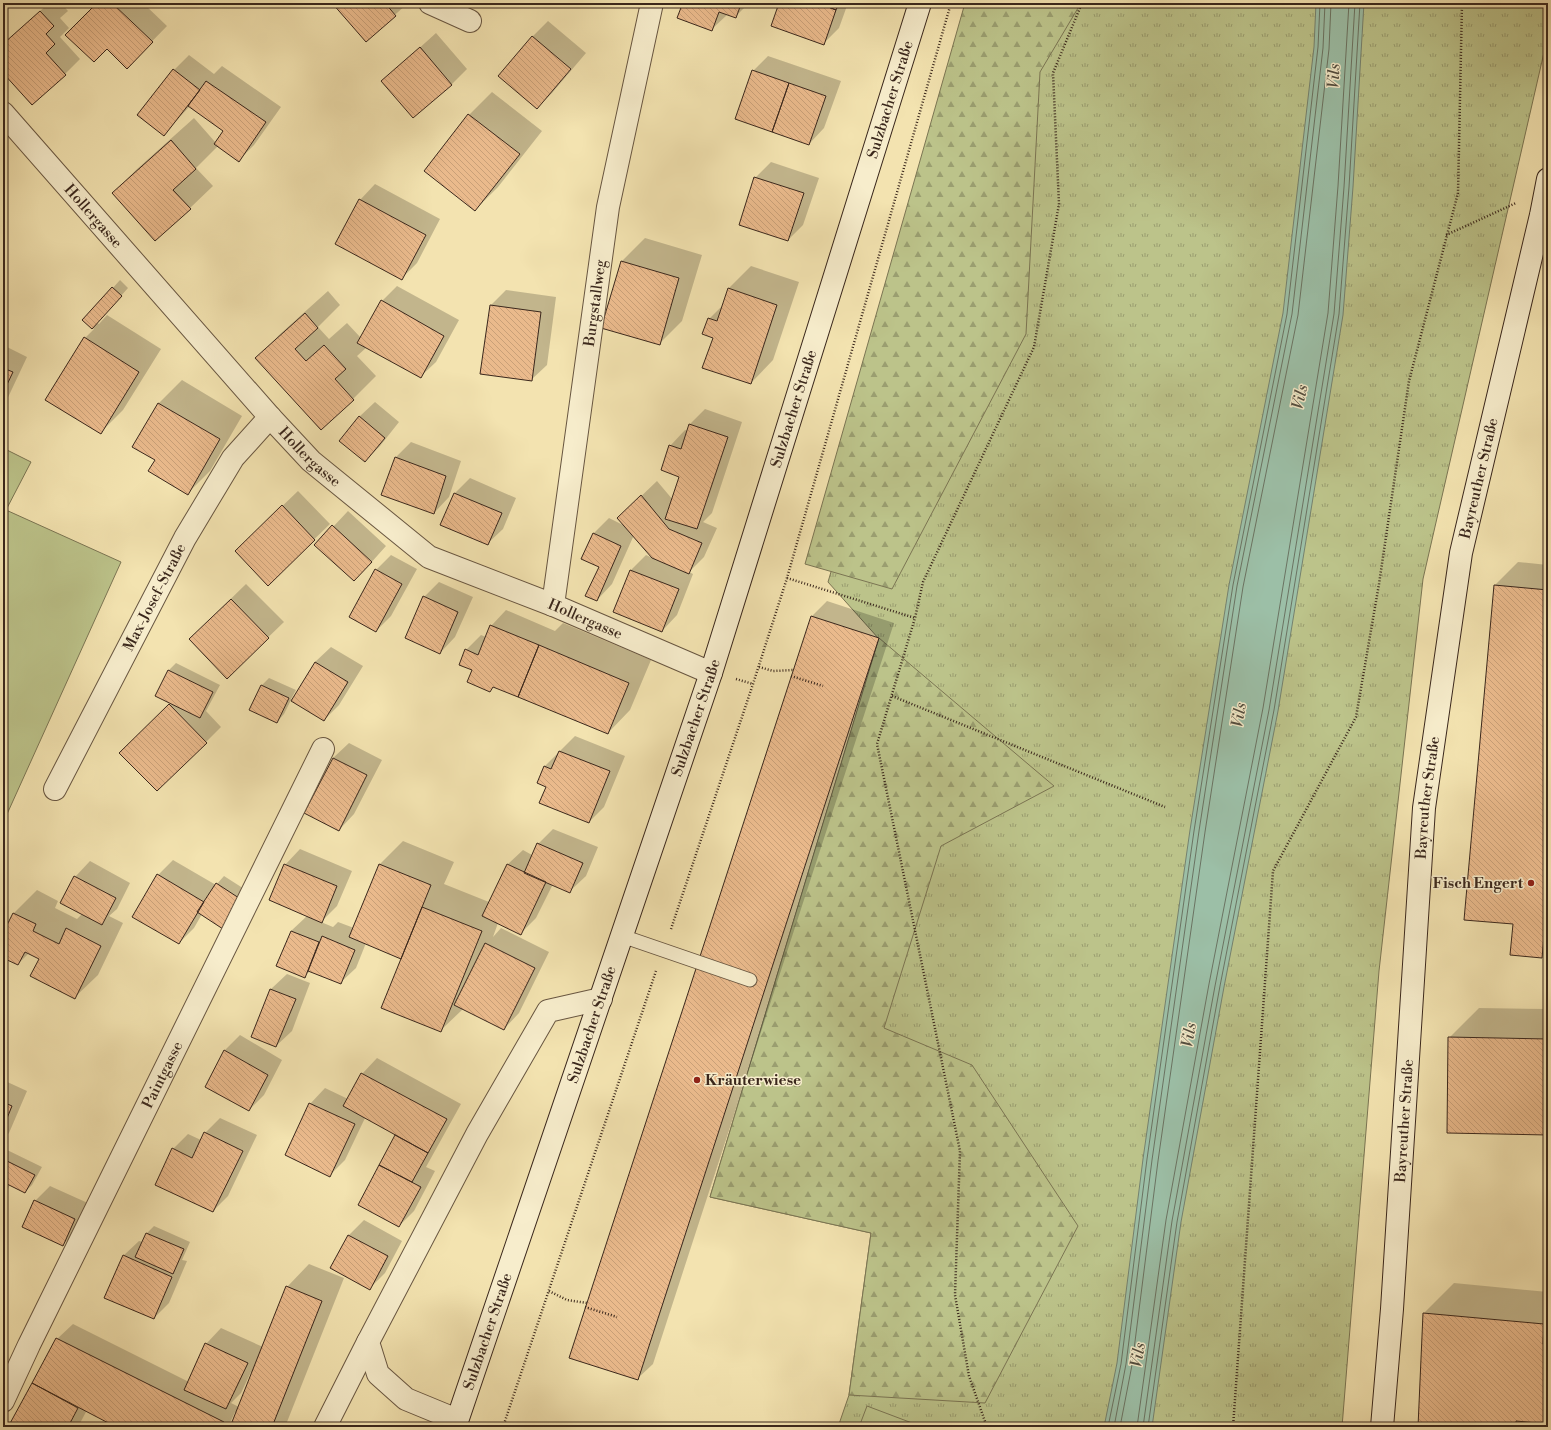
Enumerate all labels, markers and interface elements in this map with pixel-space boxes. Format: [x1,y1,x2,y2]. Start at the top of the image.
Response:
street label: Sulzbacher Straße [863,38,917,161]
water label: Vils [1324,63,1344,89]
street label: Hollergasse [60,180,127,252]
street label: Burgstallweg [579,258,610,349]
street label: Sulzbacher Straße [766,348,821,470]
water label: Vils [1288,383,1312,411]
street label: Bayreuther Straße [1455,416,1502,541]
street label: Hollergasse [274,423,345,491]
street label: Max-Josef-Straße [119,540,190,654]
street label: Hollergasse [545,594,626,643]
street label: Sulzbacher Straße [667,657,724,779]
water label: Vils [1227,701,1251,729]
street label: Bayreuther Straße [1411,735,1444,861]
place label: Fisch Engert [1433,874,1524,893]
marker: Fisch Engert [1526,878,1536,888]
street label: Sulzbacher Straße [563,963,620,1086]
water label: Vils [1177,1021,1201,1049]
street label: Paintgasse [138,1038,187,1111]
street label: Bayreuther Straße [1391,1059,1417,1184]
place label: Kräuterwiese [705,1071,801,1090]
marker: Kräuterwiese [692,1075,702,1085]
street label: Sulzbacher Straße [459,1270,516,1392]
water label: Vils [1126,1341,1150,1369]

